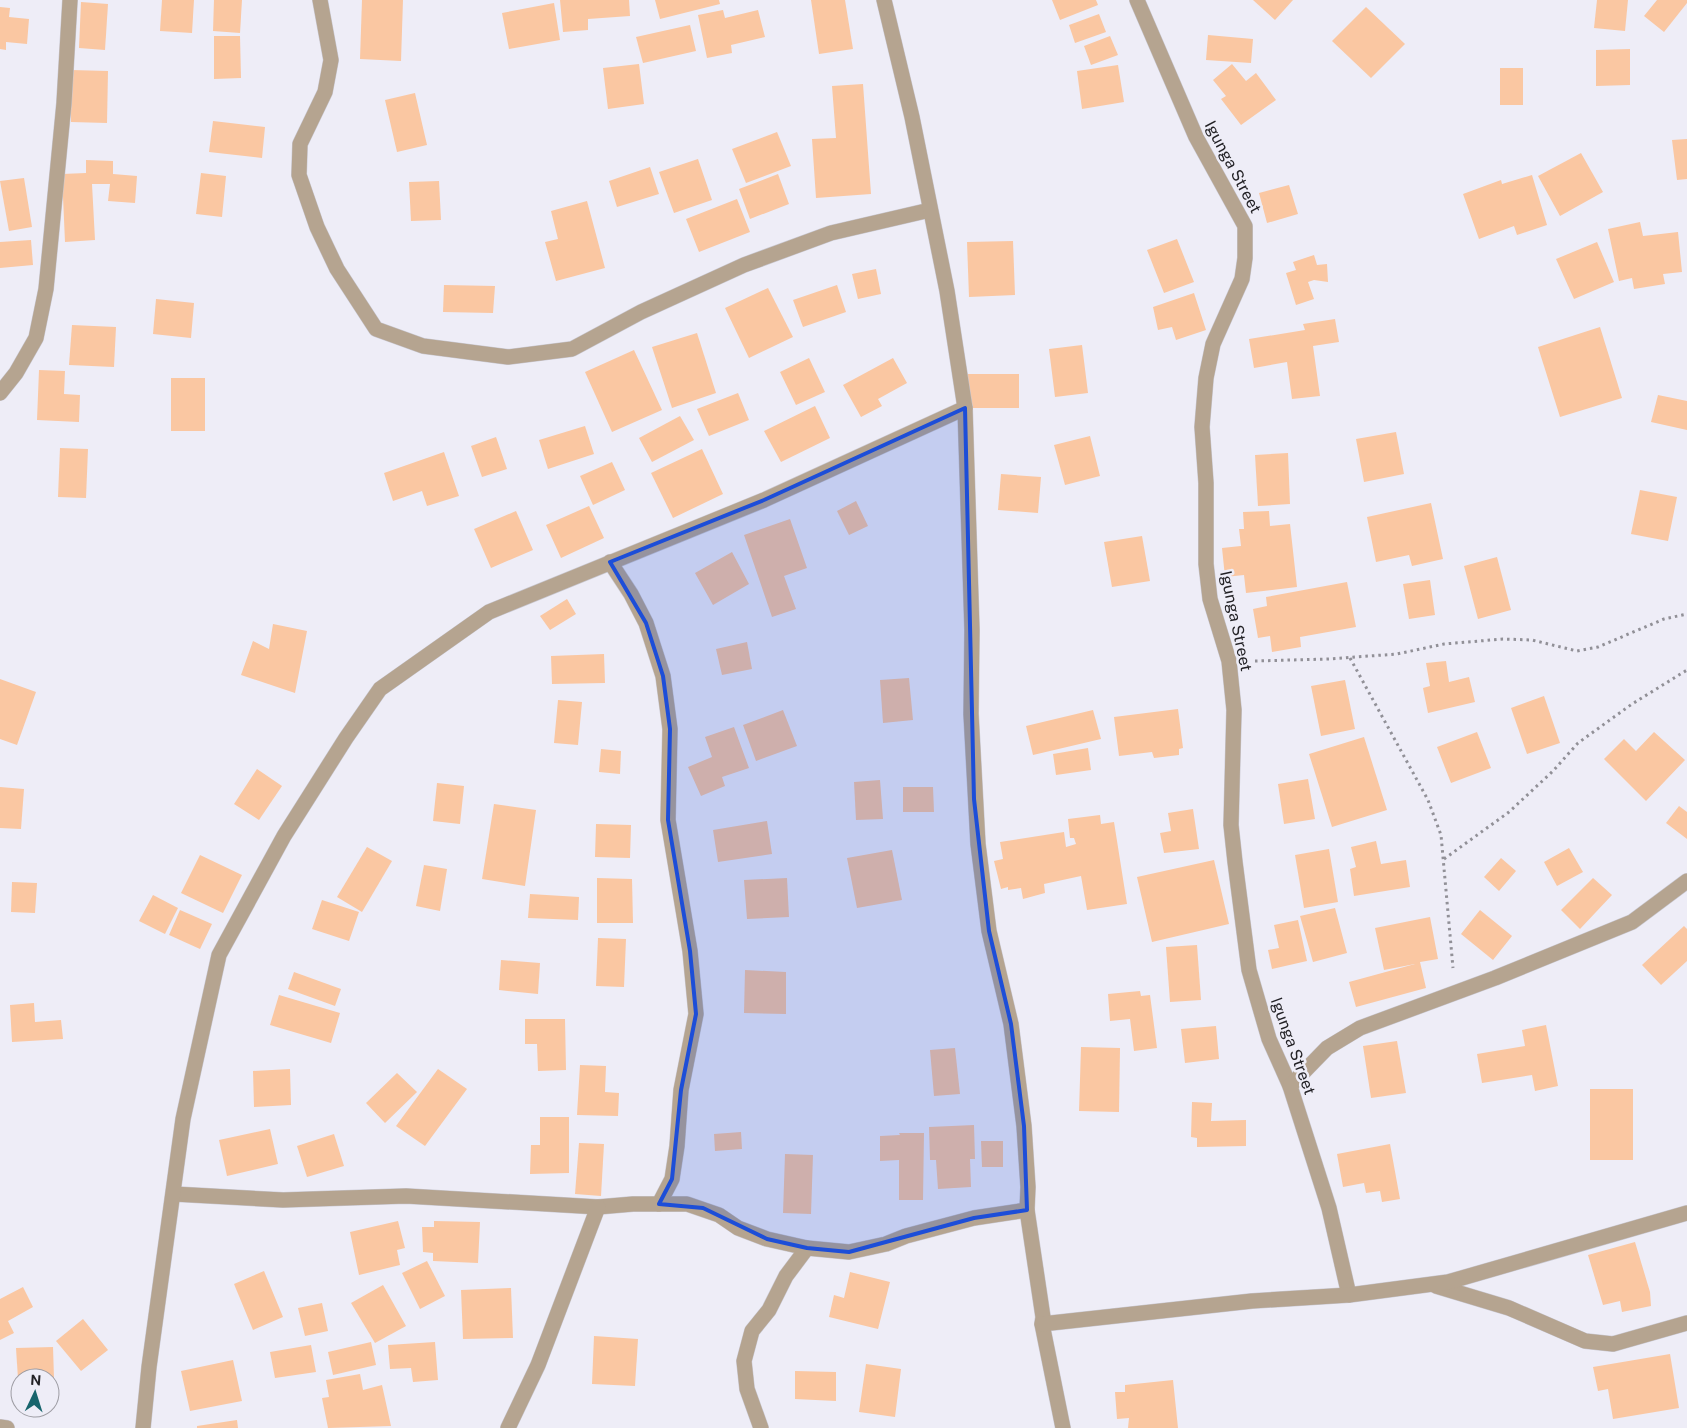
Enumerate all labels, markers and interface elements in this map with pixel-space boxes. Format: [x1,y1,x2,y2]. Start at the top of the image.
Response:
street label: Igunga Street [1201,118,1265,216]
street label: Igunga Street [1216,569,1256,673]
street label: Igunga Street [1267,995,1319,1097]
north arrow [10,1368,60,1418]
text: N [30,1372,42,1388]

